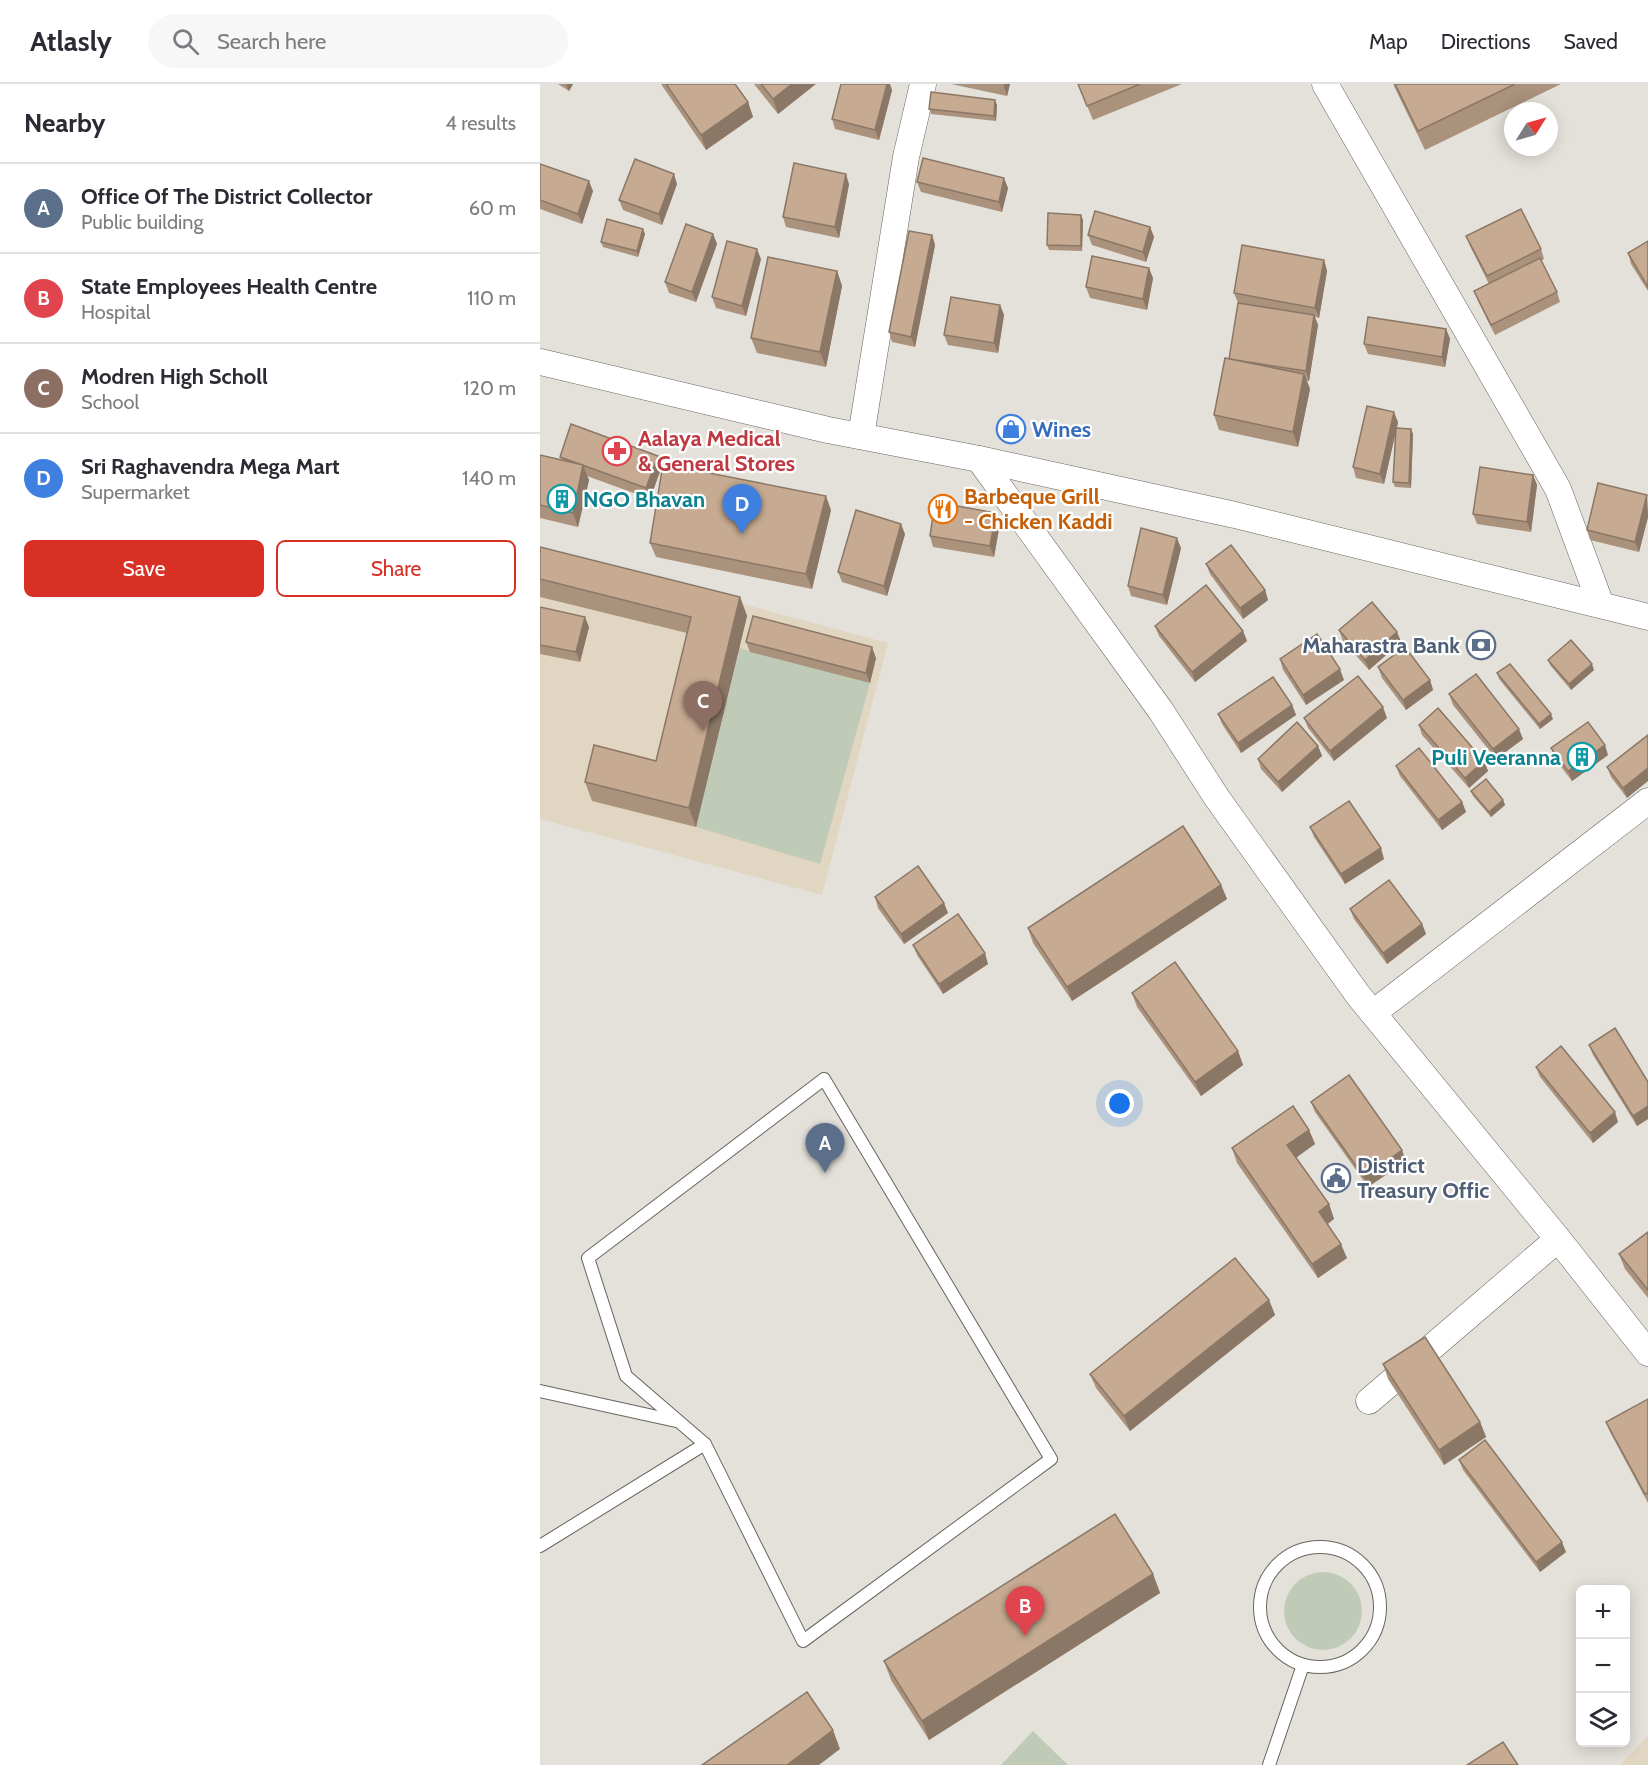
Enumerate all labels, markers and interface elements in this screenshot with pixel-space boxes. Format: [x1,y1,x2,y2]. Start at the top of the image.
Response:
search box [148,14,568,68]
text: Atlasly [30,24,112,58]
icon: search [169,25,202,58]
text: Search here [217,28,326,55]
text: Map [1369,29,1408,54]
text: Directions [1441,29,1530,54]
text: Saved [1563,29,1618,54]
north arrow [1504,102,1558,156]
text: Nearby [24,107,105,139]
text: 4 results [445,111,516,135]
text: Office Of The District Collector [81,183,373,210]
text: A [37,196,50,220]
text: 60 m [469,196,516,220]
text: Public building [81,210,203,234]
text: State Employees Health Centre [81,273,377,300]
text: B [37,286,50,310]
text: 110 m [467,286,516,310]
text: Hospital [81,300,151,324]
text: Modren High Scholl [81,363,268,390]
text: C [37,376,50,400]
text: 120 m [463,376,516,400]
text: School [81,390,139,414]
shop icon: Wines [995,413,1027,445]
place label: Wines [1032,416,1091,443]
place label: Aalaya Medical & General Stores [638,425,795,477]
pharmacy icon: Aalaya Medical & General Stores [601,435,633,467]
text: Sri Raghavendra Mega Mart [81,453,340,480]
text: D [36,466,51,490]
text: 140 m [462,466,516,490]
text: Supermarket [81,480,190,504]
building icon: NGO Bhavan [546,483,578,515]
place label: Barbeque Grill - Chicken Kaddi [964,483,1113,535]
pin: D [722,484,762,534]
place label: NGO Bhavan [583,486,705,513]
restaurant icon: Barbeque Grill - Chicken Kaddi [927,493,959,525]
button: Save [24,540,264,597]
button: Share [276,540,516,597]
bank icon: Maharastra Bank [1465,629,1497,661]
place label: Maharastra Bank [1302,632,1460,659]
pin: C [684,682,722,731]
building icon: Puli Veeranna [1566,741,1598,773]
place label: Puli Veeranna [1431,744,1561,771]
your location [1105,1089,1134,1118]
pin: A [806,1124,844,1173]
place label: District Treasury Offic [1357,1152,1489,1204]
public building icon: District Treasury Offic [1320,1162,1352,1194]
map controls [1576,1585,1630,1747]
button: + [1576,1585,1630,1639]
pin: B [1006,1586,1044,1636]
button: − [1576,1639,1630,1693]
button: layers [1576,1693,1630,1747]

